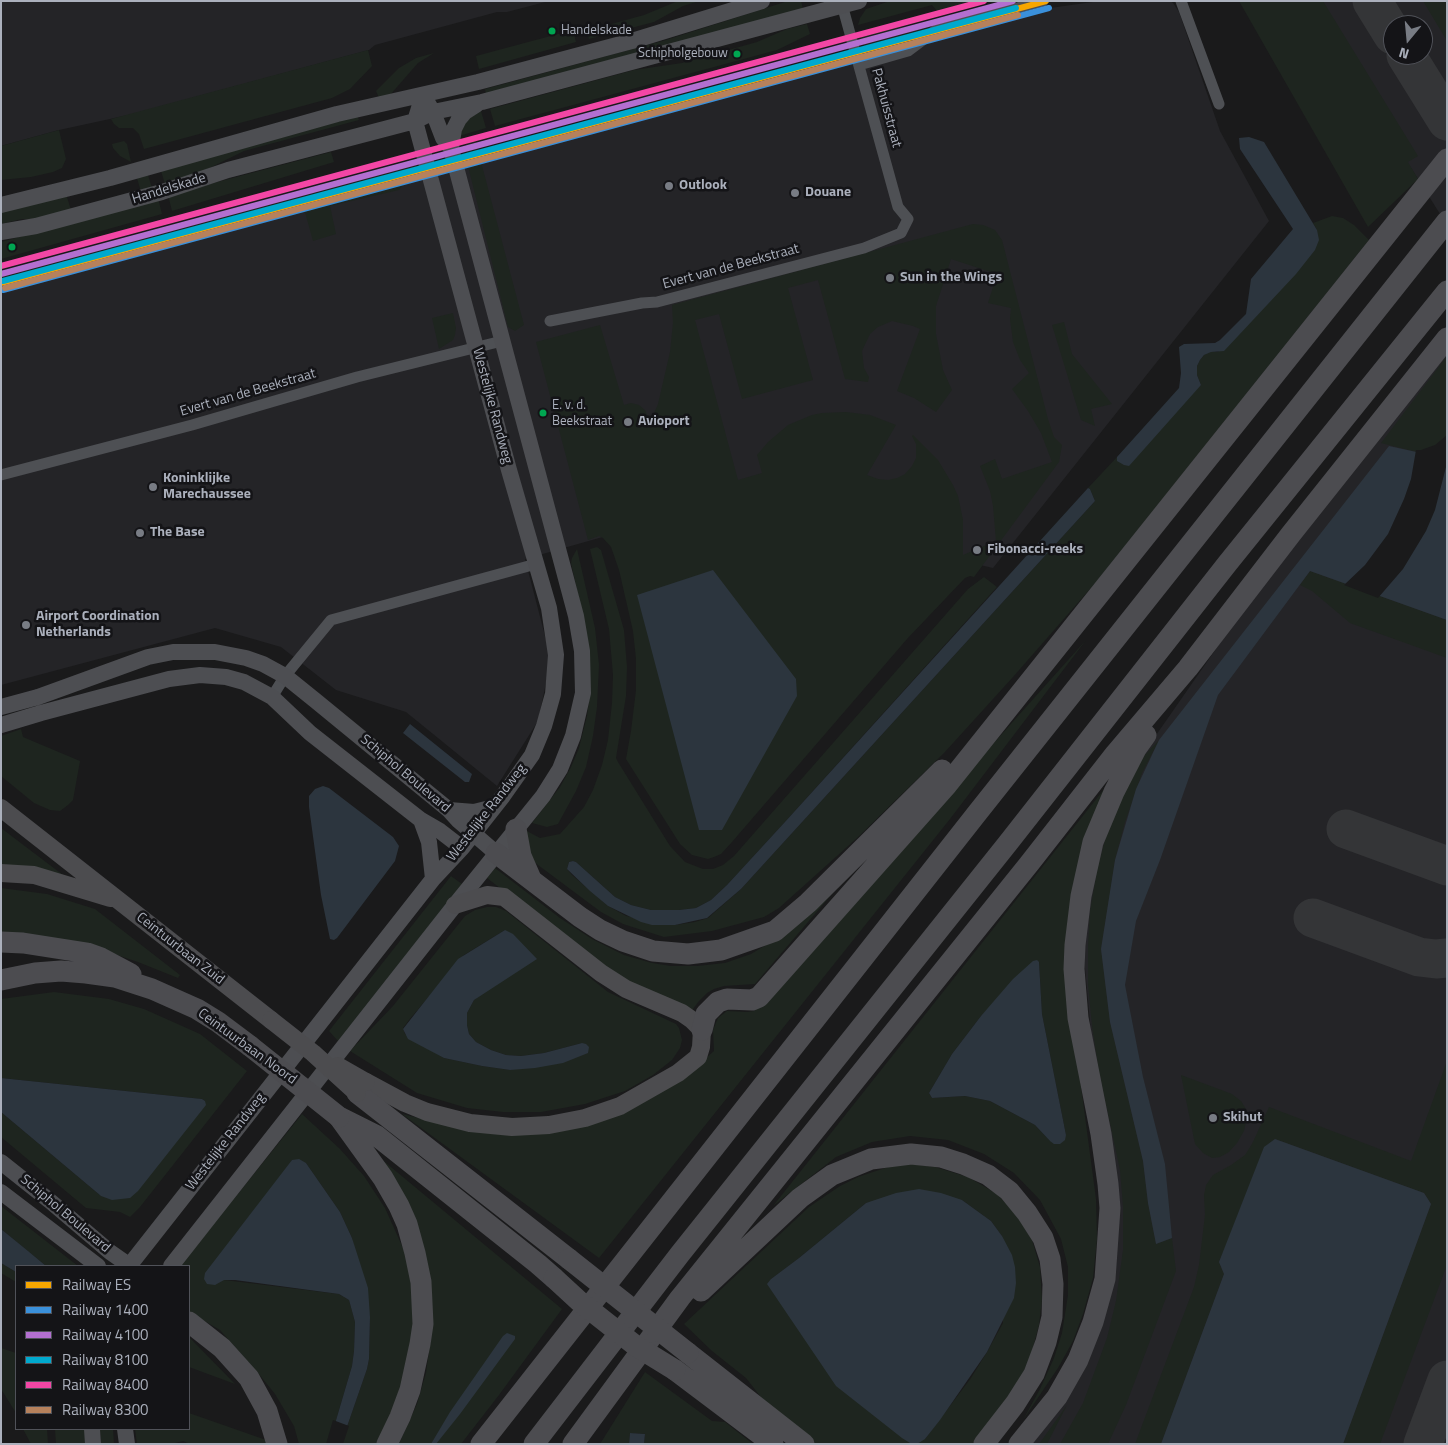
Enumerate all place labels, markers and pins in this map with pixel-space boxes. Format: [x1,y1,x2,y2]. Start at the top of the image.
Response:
place label: Handelskade [561,23,632,39]
marker: Handelskade [547,26,557,36]
place label: Schipholgebouw [638,46,728,62]
marker: Schipholgebouw [732,49,742,59]
place label: Outlook [679,178,727,194]
marker: Outlook [663,180,675,192]
place label: Douane [805,185,851,201]
marker: Douane [789,187,801,199]
unlabelled marker [7,242,17,252]
place label: Sun in the Wings [900,270,1002,286]
marker: Sun in the Wings [884,272,896,284]
place label: E. v. d. Beekstraat [552,398,612,429]
marker: E. v. d. Beekstraat [538,408,548,418]
place label: Avioport [638,414,690,430]
marker: Avioport [622,416,634,428]
place label: Koninklijke Marechaussee [163,471,251,504]
marker: Koninklijke Marechaussee [147,481,159,493]
place label: The Base [150,525,205,541]
marker: The Base [134,527,146,539]
place label: Fibonacci-reeks [987,542,1083,558]
marker: Fibonacci-reeks [971,544,983,556]
place label: Airport Coordination Netherlands [36,609,159,642]
marker: Airport Coordination Netherlands [20,619,32,631]
place label: Skihut [1223,1110,1262,1126]
marker: Skihut [1207,1112,1219,1124]

